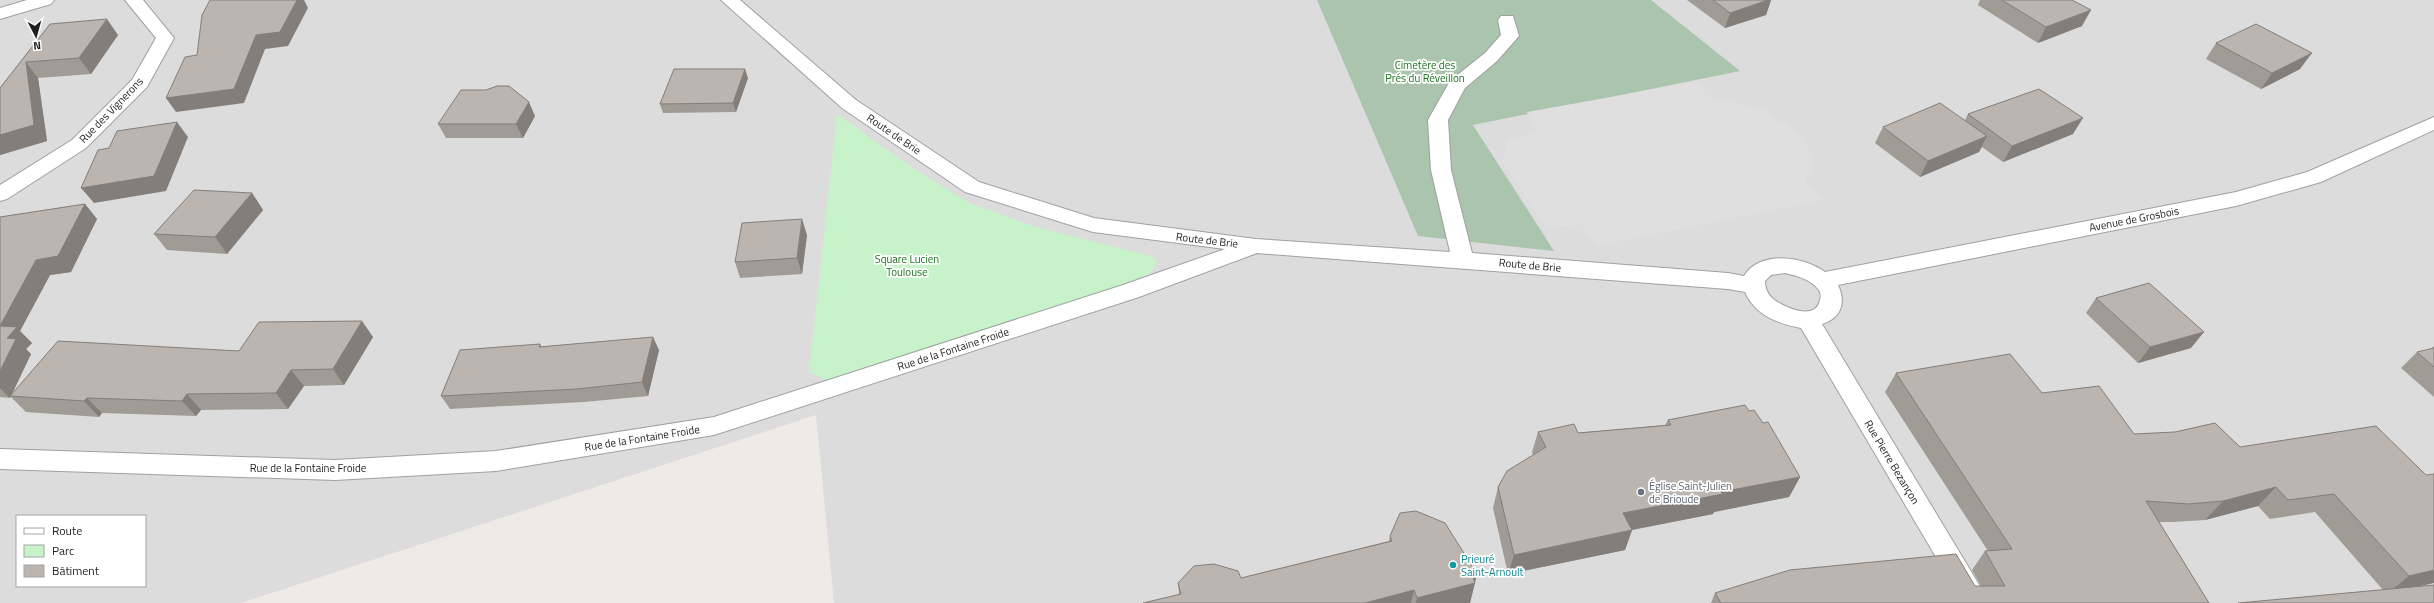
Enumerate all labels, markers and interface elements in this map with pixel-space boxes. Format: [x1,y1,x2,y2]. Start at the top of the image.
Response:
north arrow [16,16,56,56]
text: N [32,38,42,54]
park label: Cimetère des Prés du Réveillon [1385,57,1465,86]
street label: Rue des Vignerons [75,74,147,146]
street label: Route de Brie [864,110,925,158]
street label: Avenue de Grosbois [2088,202,2180,236]
street label: Route de Brie [1175,228,1239,252]
park label: Square Lucien Toulouse [875,251,939,280]
street label: Route de Brie [1498,254,1562,276]
street label: Rue de la Fontaine Froide [895,323,1011,375]
street label: Rue Pierre Bezançon [1860,417,1924,507]
street label: Rue de la Fontaine Froide [583,421,701,455]
street label: Rue de la Fontaine Froide [250,460,367,476]
place label: Église Saint-Julien de Brioude [1649,478,1732,507]
marker: Église Saint-Julien de Brioude [1636,487,1646,497]
legend [16,515,146,587]
text: Route [52,521,82,540]
text: Parc [52,541,74,560]
place label: Prieuré Saint-Arnoult [1461,551,1524,580]
marker: Prieuré Saint-Arnoult [1448,560,1458,570]
text: Bâtiment [52,561,100,580]

